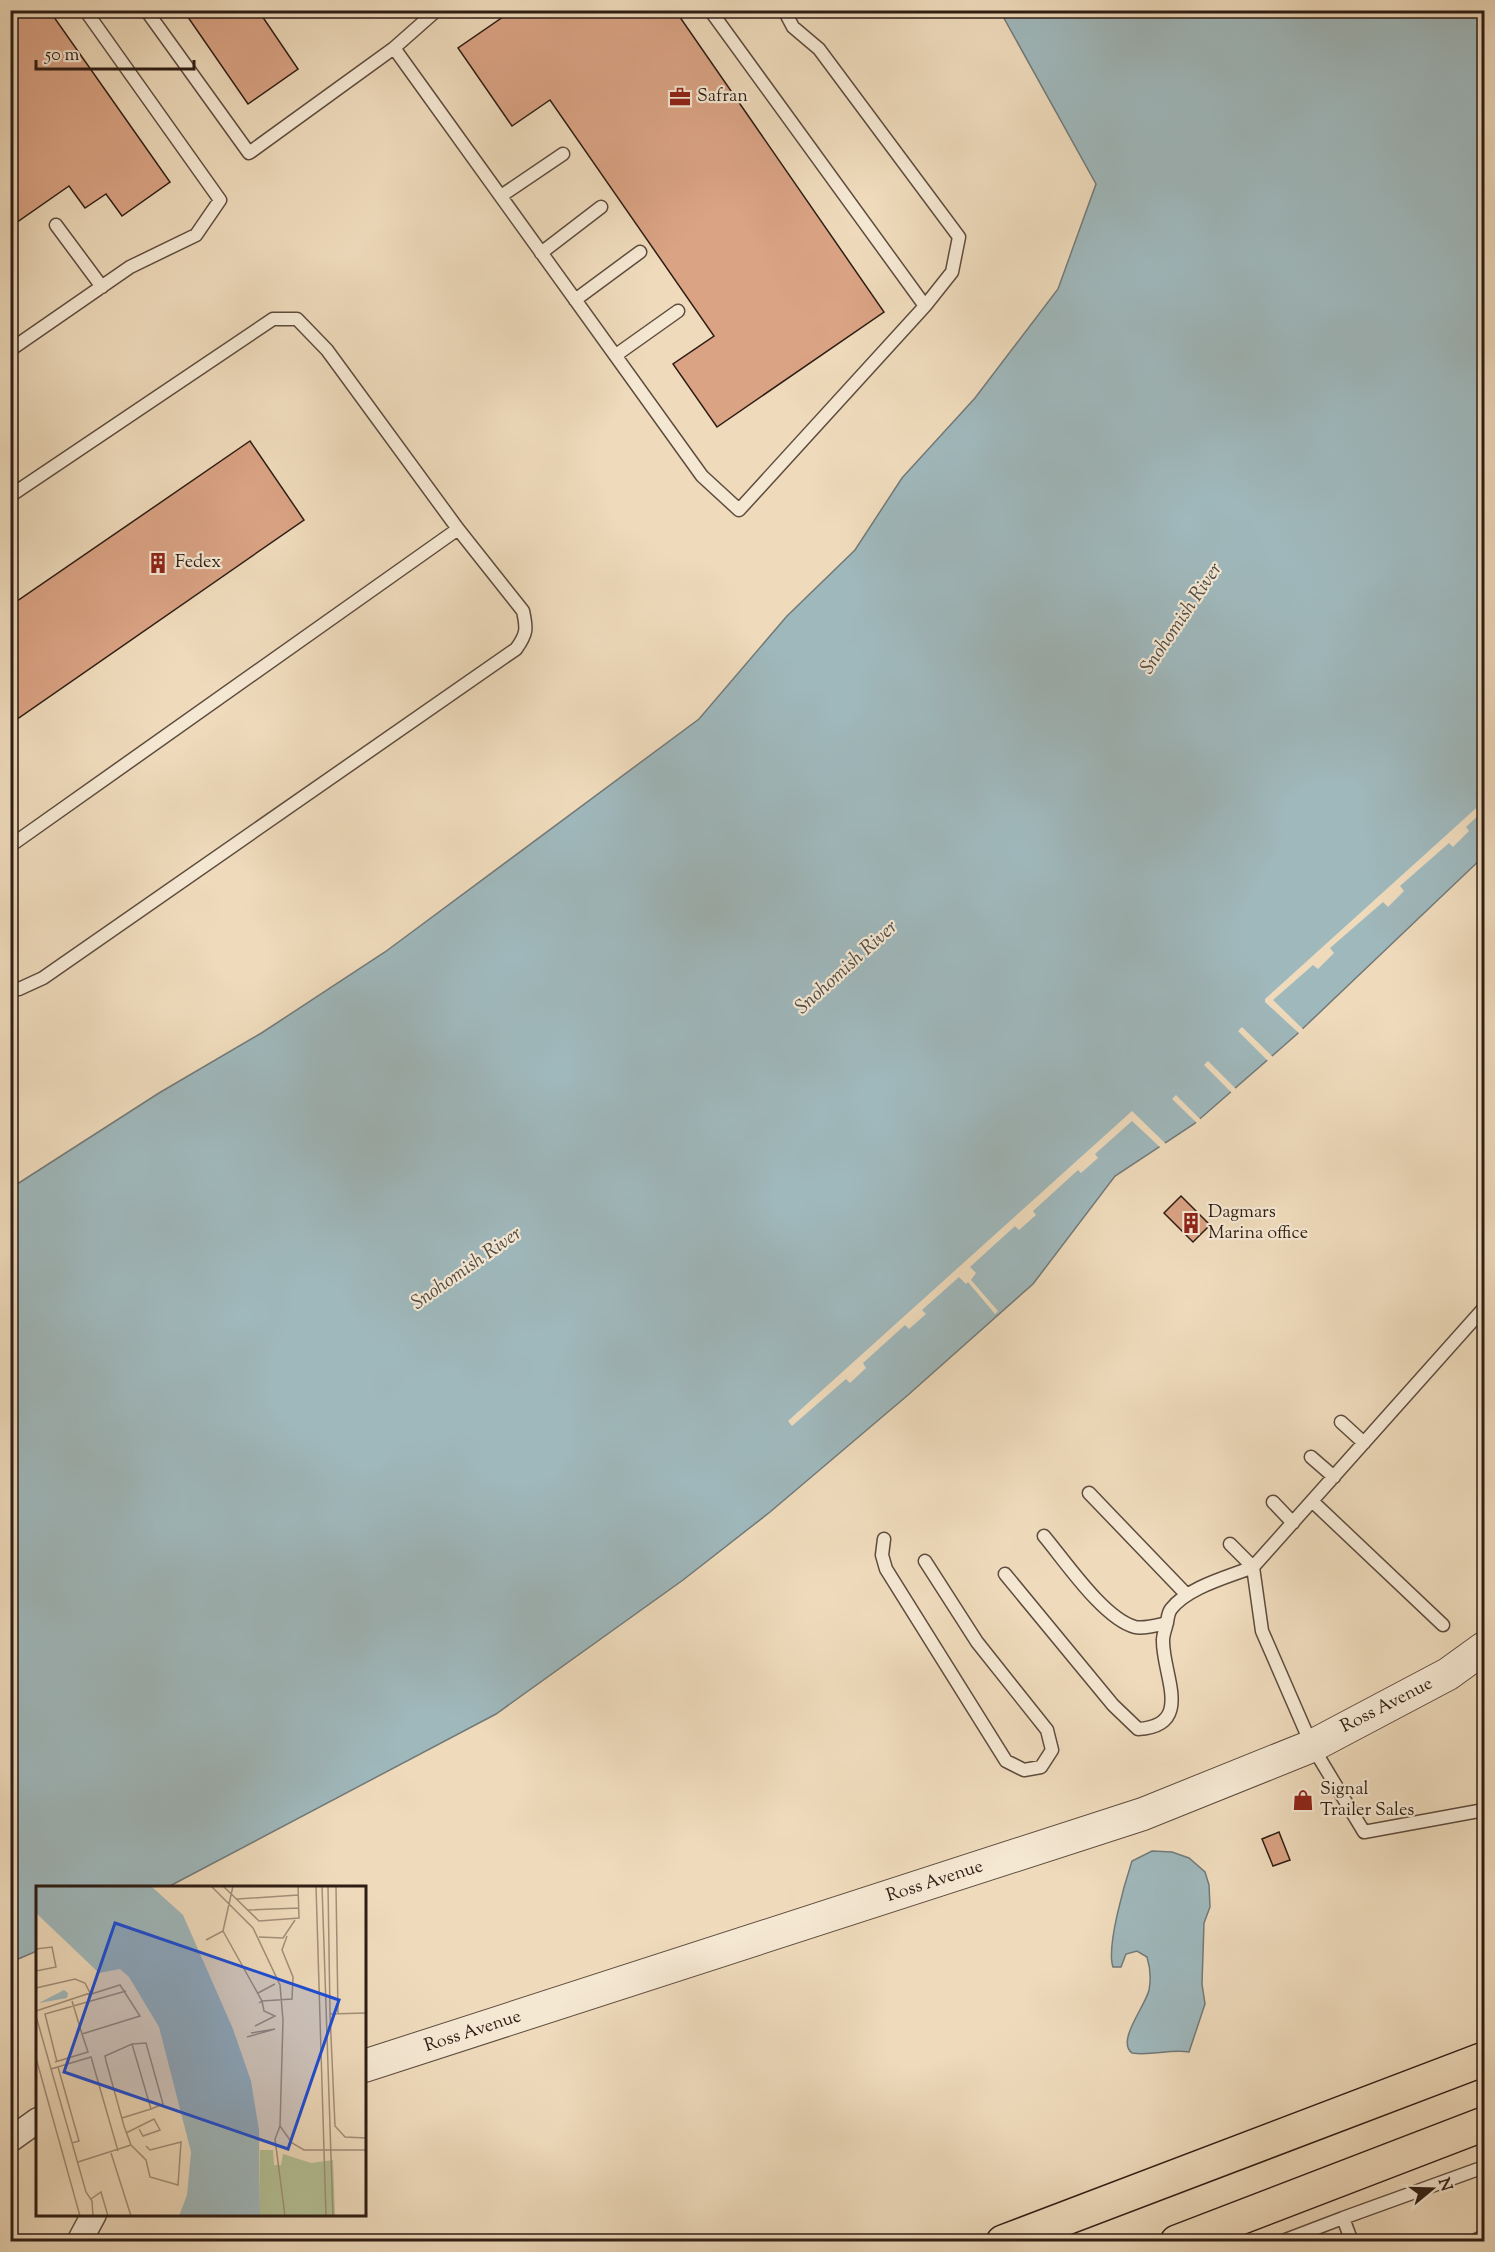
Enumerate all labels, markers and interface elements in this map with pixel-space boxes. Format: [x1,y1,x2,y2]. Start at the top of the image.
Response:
scale bar [36,33,194,71]
text: 50 m [44,43,80,69]
place label: Safran [697,84,748,110]
office icon: Safran [668,85,692,109]
place label: Fedex [175,550,221,576]
building icon: Fedex [146,551,170,575]
water label: Snohomish River [1134,557,1230,681]
water label: Snohomish River [789,914,905,1022]
place label: Dagmars Marina office [1208,1200,1308,1247]
building icon: Dagmars Marina office [1179,1211,1203,1235]
water label: Snohomish River [406,1220,528,1318]
street label: Ross Avenue [1336,1672,1438,1740]
place label: Signal Trailer Sales [1320,1777,1414,1824]
shop icon: Signal Trailer Sales [1291,1788,1315,1812]
street label: Ross Avenue [883,1854,987,1910]
inset map [36,1886,366,2216]
street label: Ross Avenue [421,2004,525,2060]
north arrow [1402,2159,1462,2219]
text: N [1431,2175,1457,2195]

